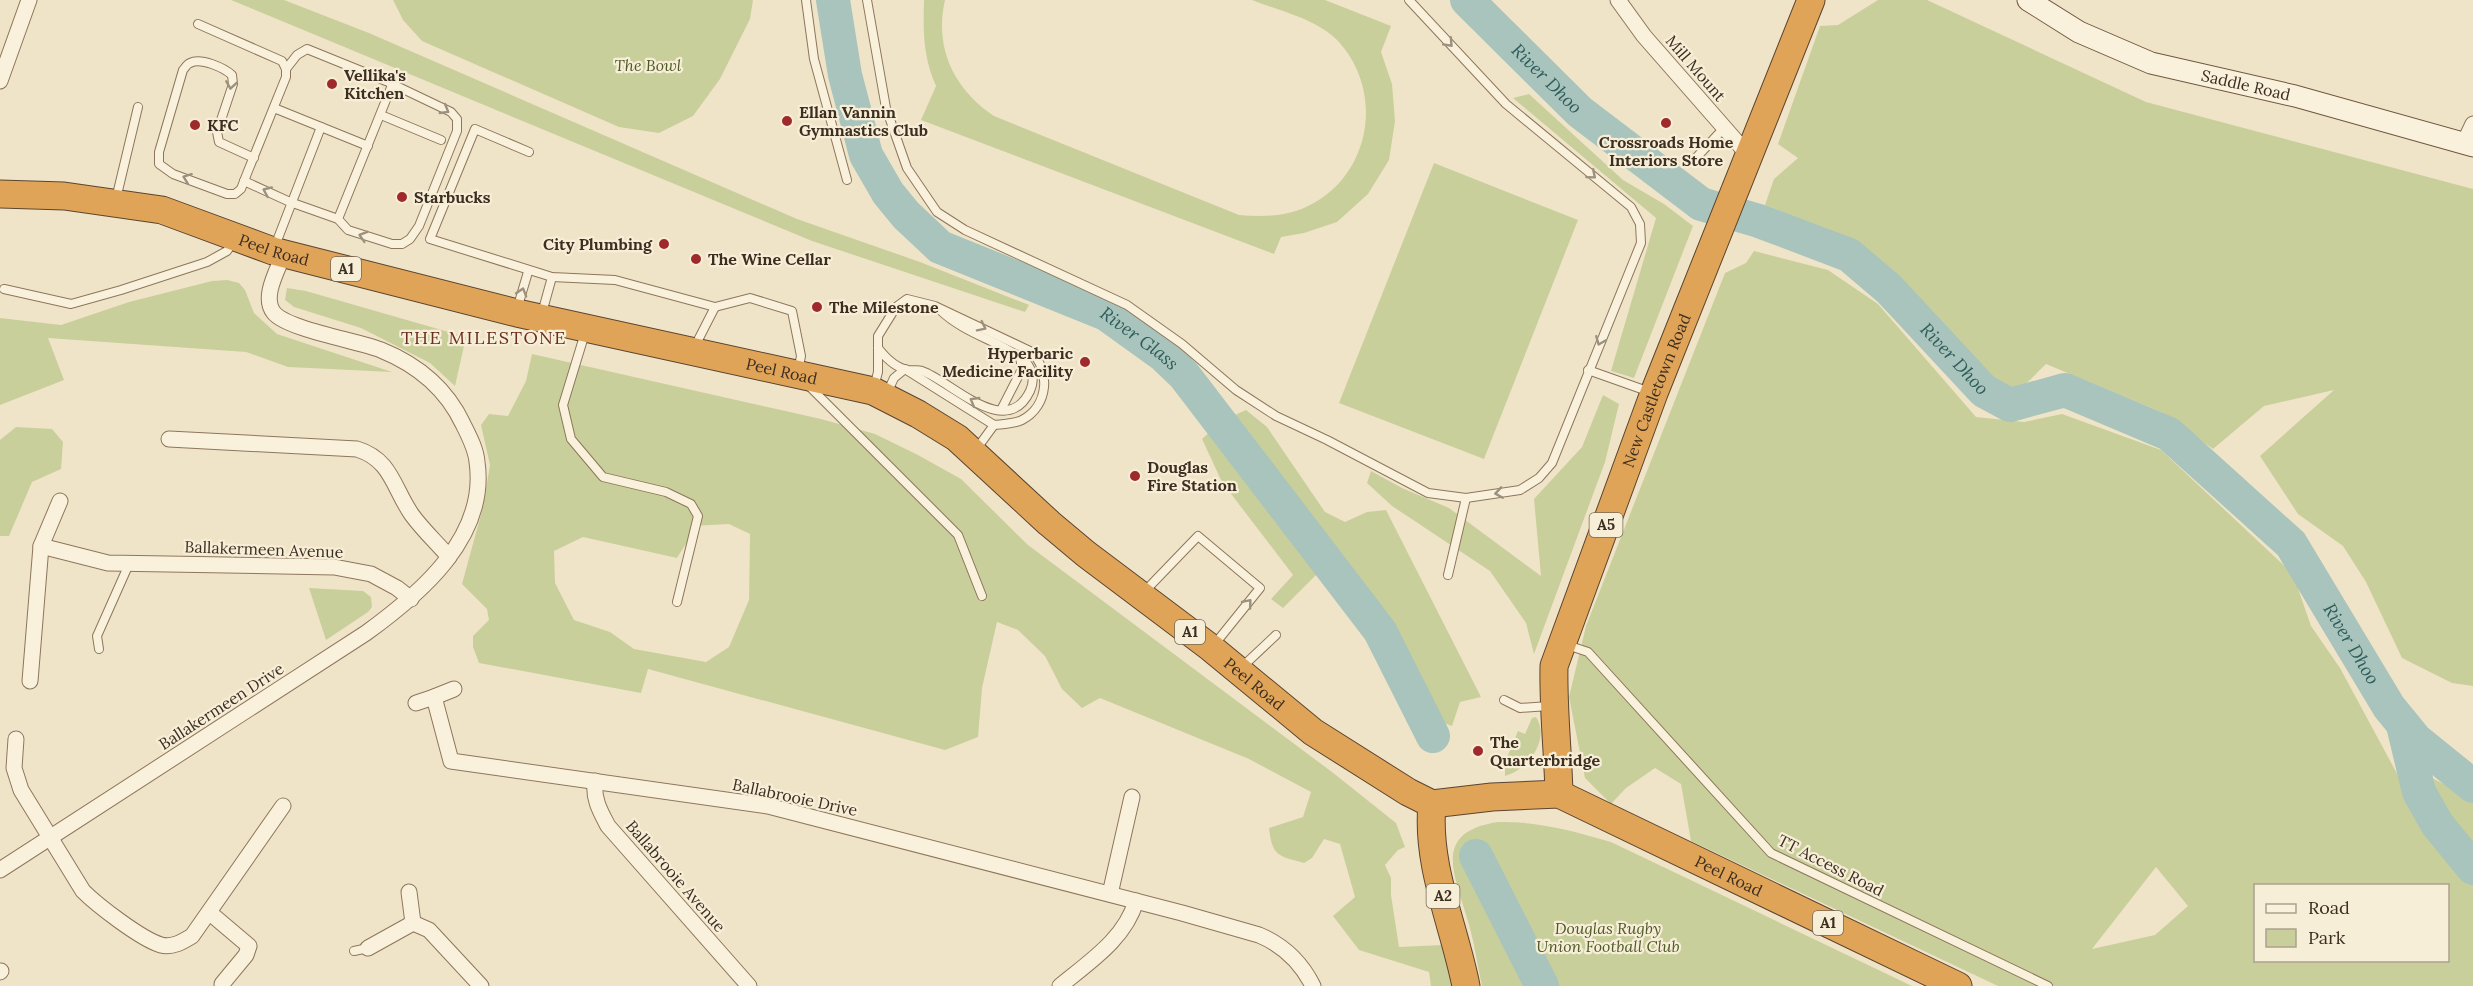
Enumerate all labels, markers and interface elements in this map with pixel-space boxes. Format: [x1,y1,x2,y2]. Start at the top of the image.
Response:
street label: Mill Mount [1662,31,1731,106]
one-way arrow [1442,36,1453,46]
water label: River Dhoo [1507,39,1587,118]
park label: The Bowl [615,55,682,75]
place label: Vellika's Kitchen [344,65,406,103]
street label: Saddle Road [2199,65,2293,105]
marker: Vellika's Kitchen [325,77,339,91]
one-way arrow [225,81,237,90]
place label: Ellan Vannin Gymnastics Club [799,102,928,140]
one-way arrow [439,103,449,114]
marker: Ellan Vannin Gymnastics Club [780,114,794,128]
place label: KFC [207,115,239,135]
marker: Crossroads Home Interiors Store [1659,116,1673,130]
marker: KFC [188,118,202,132]
place label: Crossroads Home Interiors Store [1599,132,1734,170]
one-way arrow [1585,168,1596,179]
one-way arrow [182,173,192,186]
one-way arrow [262,187,273,199]
place label: Starbucks [414,187,491,207]
marker: Starbucks [395,190,409,204]
street label: Peel Road [236,229,312,270]
one-way arrow [358,231,369,243]
place label: City Plumbing [543,234,653,254]
marker: City Plumbing [657,237,671,251]
place label: The Wine Cellar [708,249,831,269]
marker: The Wine Cellar [689,252,703,266]
road number: A1 [331,257,361,281]
one-way arrow [515,287,527,298]
place label: The Milestone [829,297,939,317]
marker: The Milestone [810,300,824,314]
water label: River Glass [1096,301,1184,375]
street label: New Castletown Road [1618,310,1695,470]
water label: River Dhoo [1915,318,1994,400]
one-way arrow [976,320,987,332]
district label: THE MILESTONE [401,326,567,349]
one-way arrow [1595,335,1607,346]
place label: Hyperbaric Medicine Facility [942,343,1074,381]
street label: Peel Road [744,353,820,389]
marker: Hyperbaric Medicine Facility [1078,355,1092,369]
one-way arrow [970,397,980,408]
place label: Douglas Fire Station [1147,457,1237,495]
marker: Douglas Fire Station [1128,469,1142,483]
one-way arrow [1494,486,1504,499]
road number: A5 [1590,513,1622,537]
street label: Ballakermeen Avenue [184,536,344,562]
one-way arrow [1240,599,1251,610]
water label: River Dhoo [2318,599,2385,688]
road number: A1 [1175,620,1205,644]
street label: Peel Road [1220,653,1289,715]
street label: Ballakermeen Drive [155,658,287,754]
place label: The Quarterbridge [1490,732,1600,770]
marker: The Quarterbridge [1471,744,1485,758]
street label: Ballabrooie Drive [731,774,860,820]
street label: Ballabrooie Avenue [622,816,730,936]
street label: TT Access Road [1775,830,1888,901]
street label: Peel Road [1692,851,1766,901]
road number: A2 [1426,884,1460,908]
legend [2254,884,2449,962]
text: Road [2308,896,2350,919]
road number: A1 [1813,911,1843,935]
park label: Douglas Rugby Union Football Club [1536,918,1680,956]
text: Park [2308,926,2346,949]

